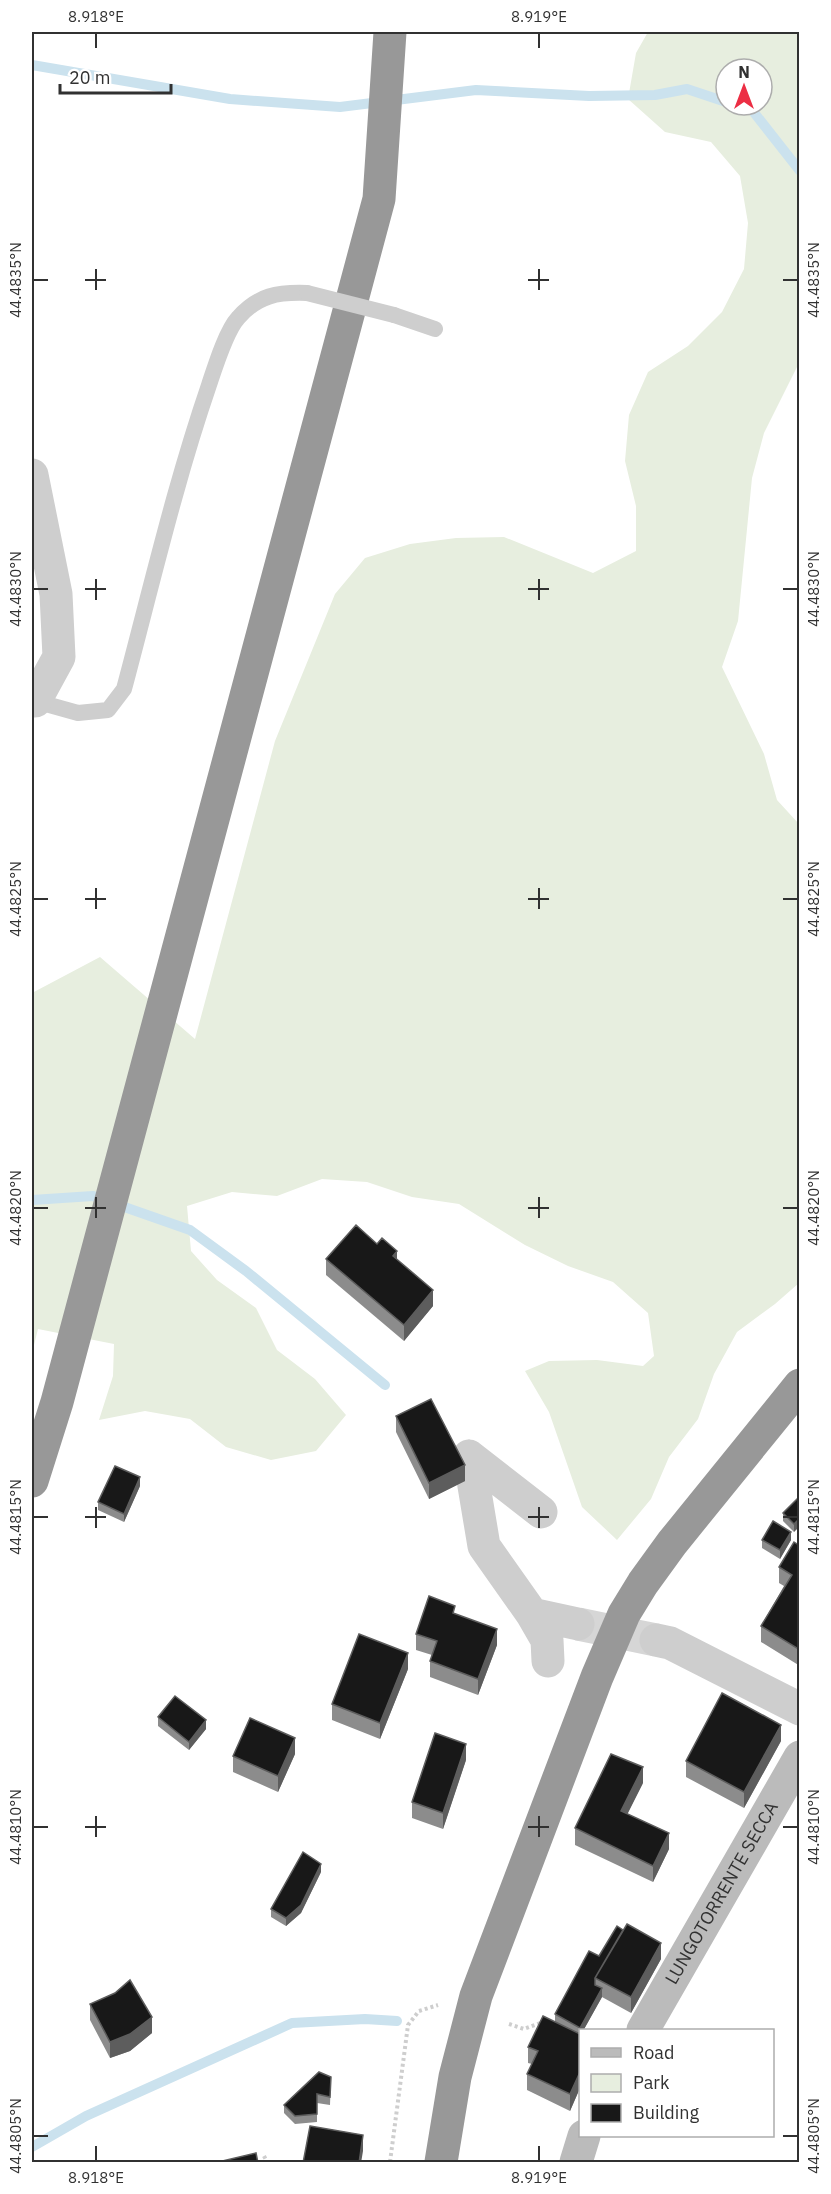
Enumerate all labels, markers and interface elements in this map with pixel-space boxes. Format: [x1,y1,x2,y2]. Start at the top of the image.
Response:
text: 8.918°E [68,7,124,26]
text: 8.919°E [511,7,567,26]
scale bar [60,57,171,95]
north arrow [714,57,774,117]
text: N [738,62,750,82]
text: 20 m [69,66,111,89]
text: 44.4835°N [6,242,25,318]
text: 44.4835°N [804,242,823,318]
text: 44.4830°N [6,551,25,627]
text: 44.4830°N [804,551,823,627]
text: 44.4825°N [6,861,25,937]
text: 44.4825°N [804,861,823,937]
text: 44.4820°N [6,1170,25,1246]
text: 44.4820°N [804,1170,823,1246]
text: 44.4815°N [6,1479,25,1555]
text: 44.4815°N [804,1479,823,1555]
text: 44.4810°N [6,1789,25,1865]
text: 44.4810°N [804,1789,823,1865]
street label: LUNGOTORRENTE SECCA [660,1797,783,1988]
legend [579,2029,774,2137]
text: Road [633,2041,674,2064]
text: Park [633,2071,670,2094]
text: 44.4805°N [6,2098,25,2174]
text: 44.4805°N [804,2098,823,2174]
text: Building [633,2101,700,2124]
text: 8.918°E [68,2168,124,2187]
text: 8.919°E [511,2168,567,2187]

